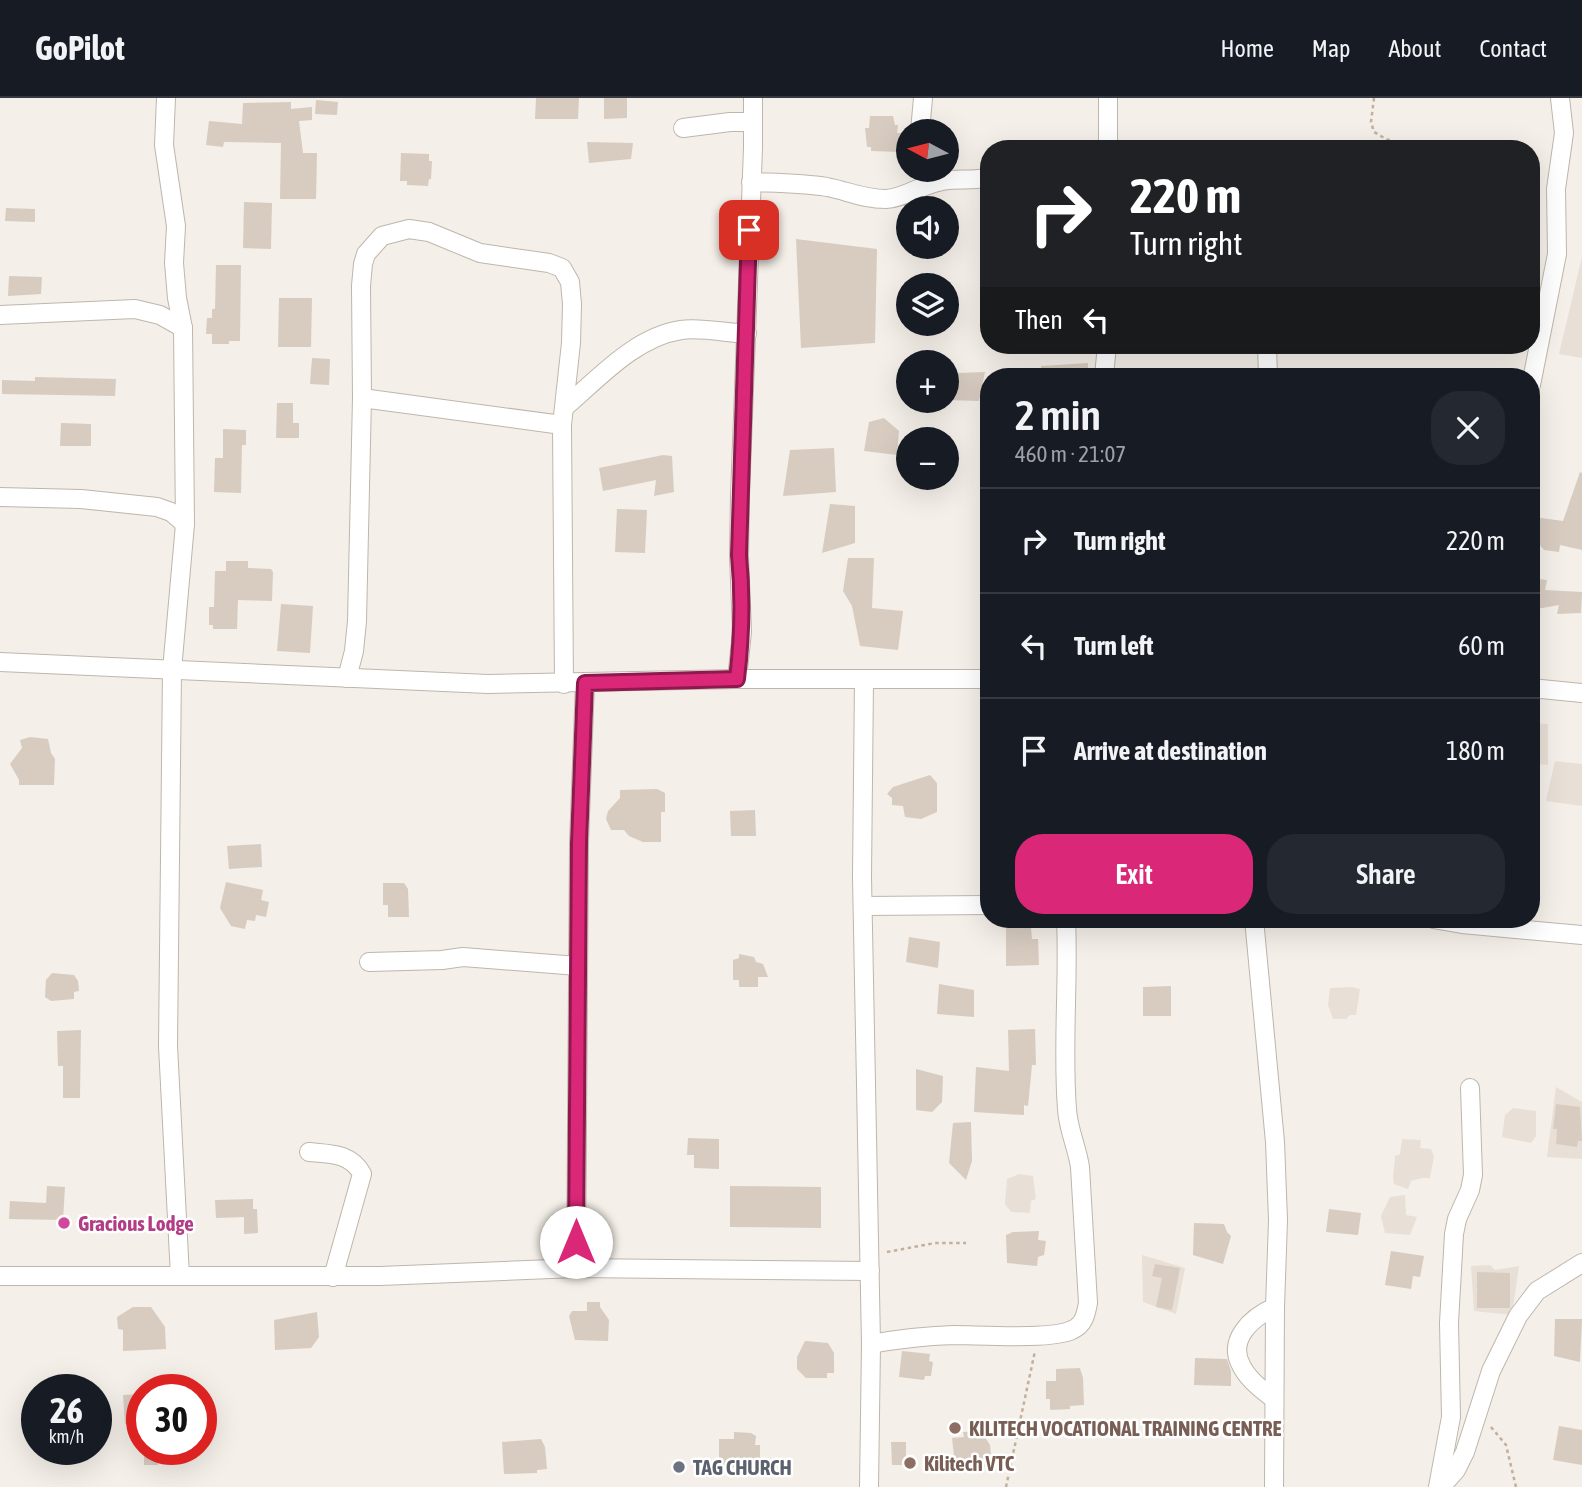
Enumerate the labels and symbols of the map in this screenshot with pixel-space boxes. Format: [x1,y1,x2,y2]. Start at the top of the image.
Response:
north arrow [896,119,959,182]
pin [719,200,779,260]
position arrow [539,1205,613,1279]
place label: Gracious Lodge [78,1211,194,1235]
marker: Gracious Lodge [56,1215,72,1231]
speed limit sign: 30 [126,1374,217,1465]
place label: KILITECH VOCATIONAL TRAINING CENTRE [969,1416,1282,1440]
marker: KILITECH VOCATIONAL TRAINING CENTRE [947,1420,963,1436]
place label: Kilitech VTC [924,1451,1015,1475]
place label: TAG CHURCH [693,1455,792,1479]
marker: Kilitech VTC [902,1455,918,1471]
marker: TAG CHURCH [671,1459,687,1475]

